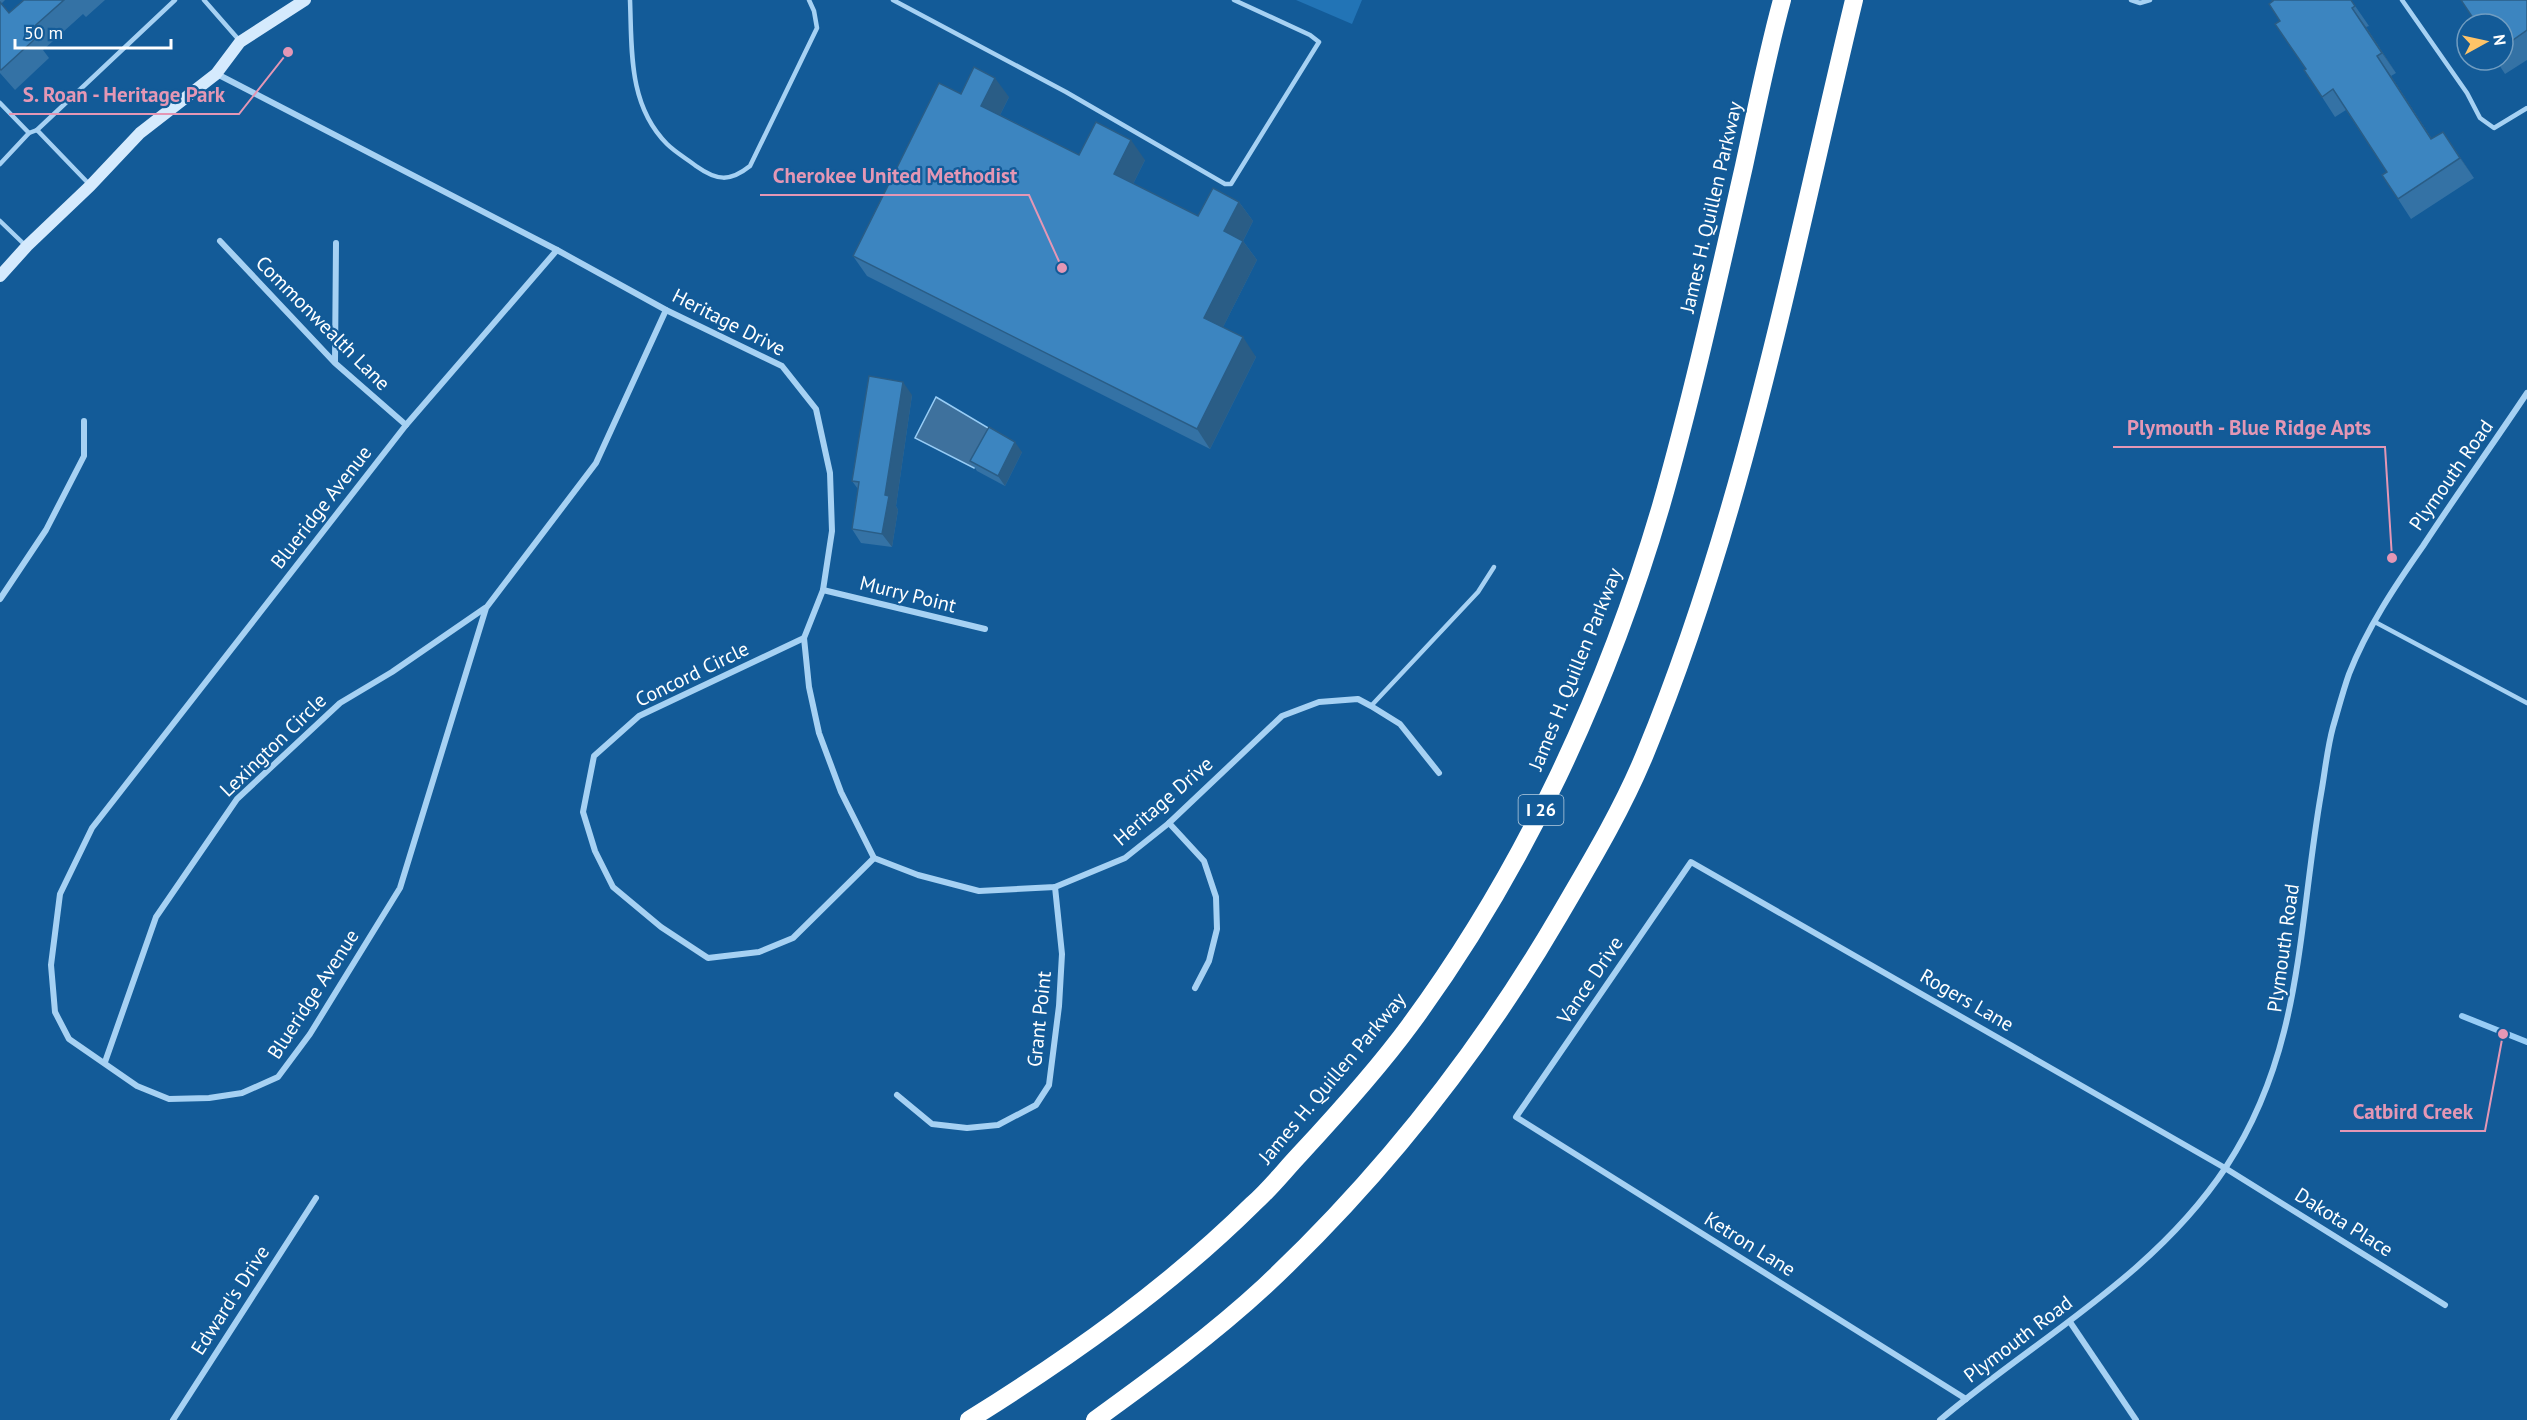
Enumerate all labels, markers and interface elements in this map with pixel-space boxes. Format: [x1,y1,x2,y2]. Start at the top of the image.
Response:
scale bar [15,12,171,50]
north arrow [2455,12,2515,72]
text: 50 m [24,21,63,44]
text: N [2489,33,2510,47]
callout: S. Roan - Heritage Park [9,75,239,114]
text: S. Roan - Heritage Park [23,81,226,108]
street label: James H. Quillen Parkway [1674,98,1748,316]
callout: Cherokee United Methodist [760,156,1029,195]
text: Cherokee United Methodist [773,162,1018,189]
street label: Commonwealth Lane [250,250,396,396]
street label: Heritage Drive [668,282,790,362]
callout: Plymouth - Blue Ridge Apts [2113,408,2385,447]
text: Plymouth - Blue Ridge Apts [2127,414,2371,441]
street label: Plymouth Road [2403,415,2499,535]
street label: Blueridge Avenue [265,440,377,574]
street label: James H. Quillen Parkway [1522,563,1628,775]
street label: Murry Point [857,569,959,619]
street label: Concord Circle [631,635,753,713]
street label: Lexington Circle [214,688,332,802]
street label: Heritage Drive [1108,751,1218,851]
road number: I 26 [1518,795,1564,825]
street label: Plymouth Road [2261,882,2305,1014]
street label: Blueridge Avenue [261,924,365,1064]
street label: Vance Drive [1551,931,1629,1030]
street label: Rogers Lane [1915,963,2019,1037]
street label: Grant Point [1021,970,1057,1068]
street label: James H. Quillen Parkway [1252,986,1412,1170]
callout: Catbird Creek [2340,1092,2485,1131]
text: Catbird Creek [2353,1098,2474,1125]
street label: Dakota Place [2290,1182,2398,1262]
street label: Ketron Lane [1699,1206,1801,1282]
street label: Edward's Drive [185,1240,275,1360]
street label: Plymouth Road [1958,1290,2078,1388]

